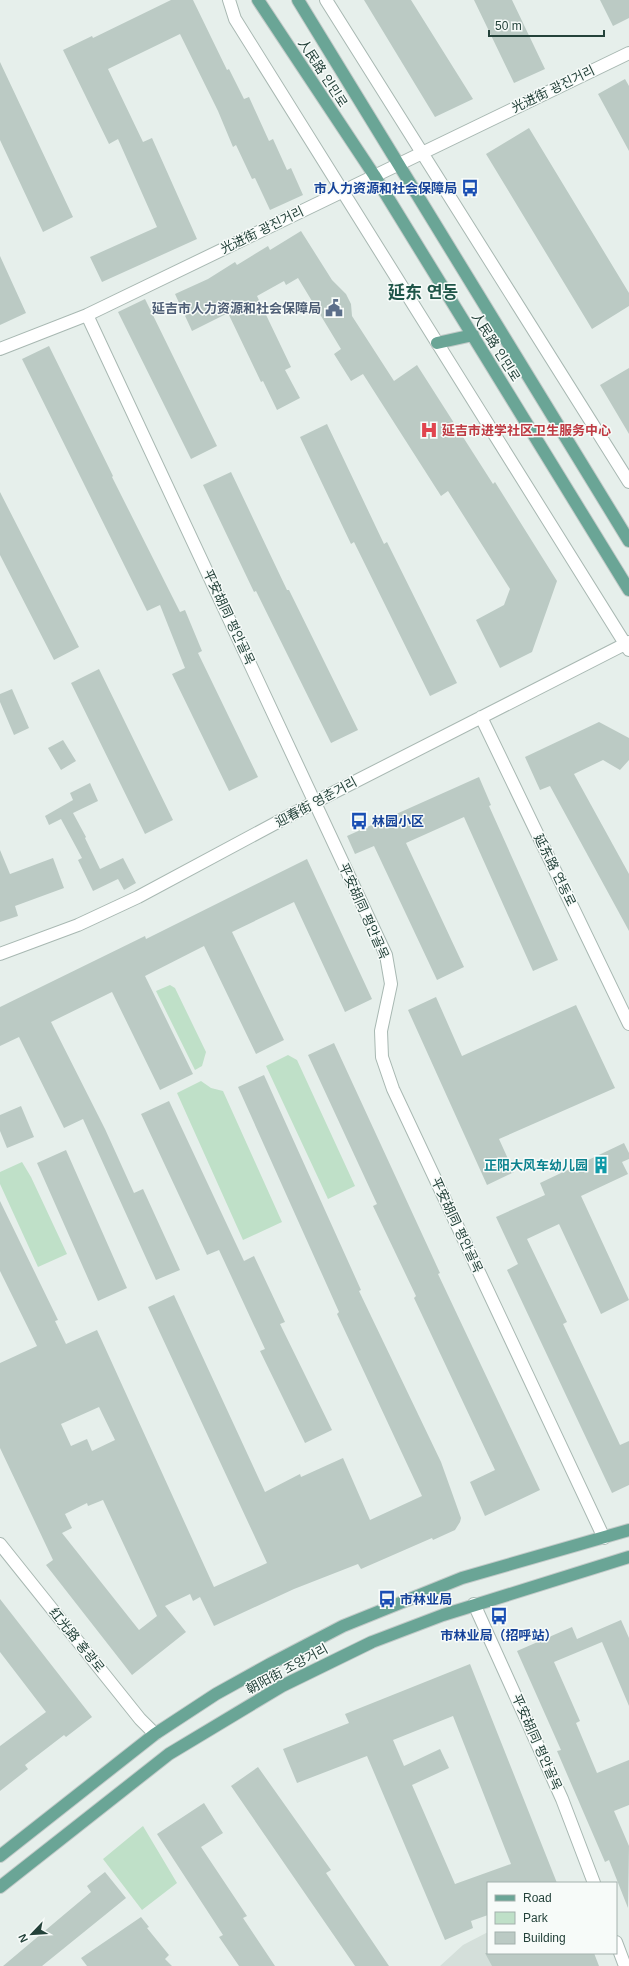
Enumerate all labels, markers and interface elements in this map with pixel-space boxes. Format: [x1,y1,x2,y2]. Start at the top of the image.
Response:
scale bar [489,12,604,38]
text: 50 m [495,19,522,33]
street label: 人民路 인민로 [295,36,351,110]
street label: 光进街 광진거리 [509,62,597,116]
bus stop icon: 市人力资源和社会保障局 [460,178,480,198]
place label: 市人力资源和社会保障局 [314,181,457,196]
street label: 光进街 광진거리 [218,203,306,257]
district label: 延东 연동 [388,283,458,302]
public building icon: 延吉市人力资源和社会保障局 [324,298,344,318]
place label: 延吉市人力资源和社会保障局 [152,301,321,316]
street label: 人民路 인민로 [469,310,523,384]
hospital icon: 延吉市进学社区卫生服务中心 [419,420,439,440]
place label: 延吉市进学社区卫生服务中心 [442,423,611,438]
street label: 平安胡同 평안골목 [200,567,258,667]
street label: 迎春街 영춘거리 [273,774,359,830]
bus stop icon: 林园小区 [349,811,369,831]
place label: 林园小区 [372,814,424,829]
street label: 延东路 연동로 [531,831,579,909]
street label: 平安胡同 평안골목 [336,861,392,961]
building icon: 正阳大风车幼儿园 [591,1155,611,1175]
place label: 正阳大风车幼儿园 [484,1158,588,1173]
street label: 平安胡同 평안골목 [428,1175,486,1275]
bus stop icon: 市林业局 [377,1589,397,1609]
place label: 市林业局 [400,1592,452,1607]
street label: 红光路 홍광로 [46,1605,108,1675]
bus stop icon: 市林业局（招呼站） [489,1606,509,1626]
place label: 市林业局（招呼站） [440,1628,558,1643]
street label: 朝阳街 조양거리 [244,1641,330,1697]
street label: 平安胡同 평안골목 [509,1692,565,1792]
legend [487,1882,617,1954]
text: Road [523,1891,552,1905]
text: Park [523,1911,549,1925]
north arrow [12,1914,52,1954]
text: Building [523,1931,566,1945]
text: N [16,1932,30,1944]

